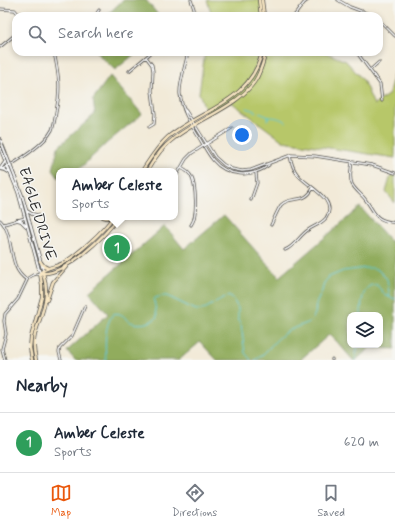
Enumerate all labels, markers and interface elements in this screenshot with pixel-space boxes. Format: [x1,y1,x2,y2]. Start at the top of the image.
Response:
search box [12,12,383,56]
icon: search [26,23,48,45]
text: Search here [58,24,134,44]
your location [232,125,252,145]
street label: EAGLE DRIVE [13,165,61,263]
popup [56,168,178,220]
text: Amber Celeste [72,176,162,196]
text: Sports [72,196,109,213]
pin: 1 [104,233,130,263]
map controls [347,312,383,348]
button: layers [347,312,383,348]
text: Nearby [16,375,68,397]
text: Amber Celeste [54,424,145,444]
text: 1 [26,434,32,451]
text: 620 m [344,434,379,451]
text: Sports [54,444,92,461]
tab: Map [50,482,72,520]
tab: Directions [172,482,217,520]
tab: Saved [317,482,345,520]

